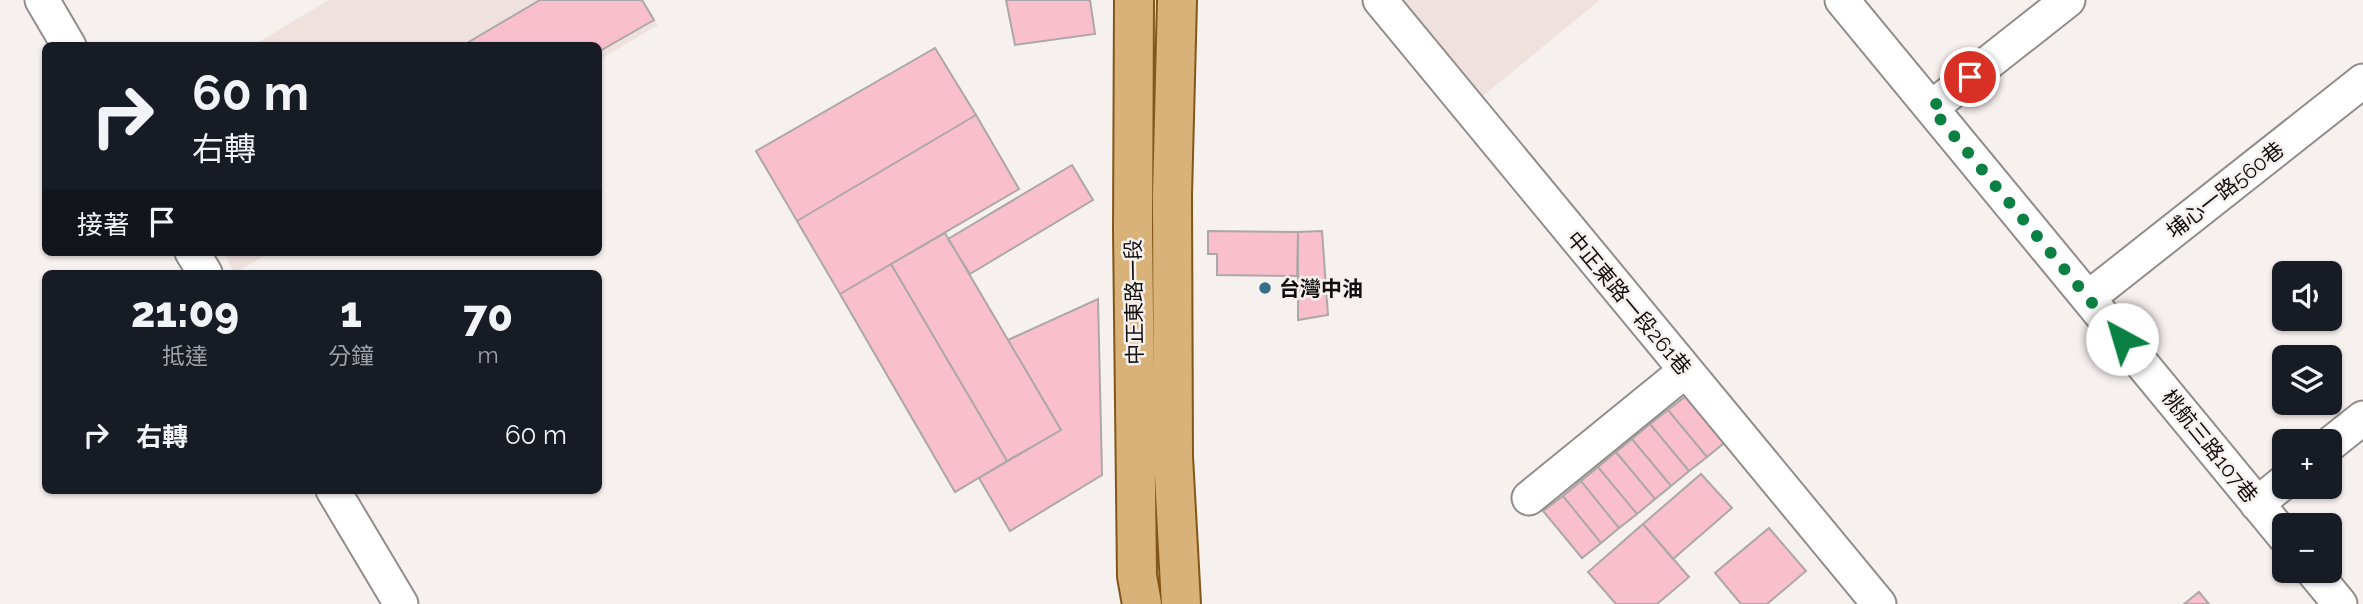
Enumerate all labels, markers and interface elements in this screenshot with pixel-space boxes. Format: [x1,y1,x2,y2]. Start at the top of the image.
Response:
pin [1940,47,2000,107]
icon: arrive [1951,58,1989,96]
text: 60 m [192,64,309,121]
icon: right [77,70,168,161]
text: 右轉 [192,130,256,167]
street label: 埔心一路560巷 [2161,136,2289,244]
icon: arrive [143,203,181,241]
text: 接著 [77,210,129,240]
street label: 中正東路一段261巷 [1562,226,1696,380]
street label: 中正東路一段 [1120,239,1148,365]
map controls [2272,261,2342,583]
button: sound [2272,261,2342,331]
place label: 台灣中油 [1279,276,1363,301]
marker: 台灣中油 [1257,280,1273,296]
text: 21:09 [131,288,239,337]
text: 1 [340,288,362,337]
text: 70 [463,292,513,341]
position arrow [2085,302,2159,376]
text: m [477,341,499,368]
text: 抵達 [162,342,208,369]
text: 分鐘 [328,342,374,369]
button: layers [2272,345,2342,415]
street label: 桃航三路107巷 [2157,385,2263,507]
icon: right [77,416,115,454]
text: 60 m [505,420,567,450]
text: 右轉 [136,422,188,452]
button: + [2272,429,2342,499]
button: − [2272,513,2342,583]

